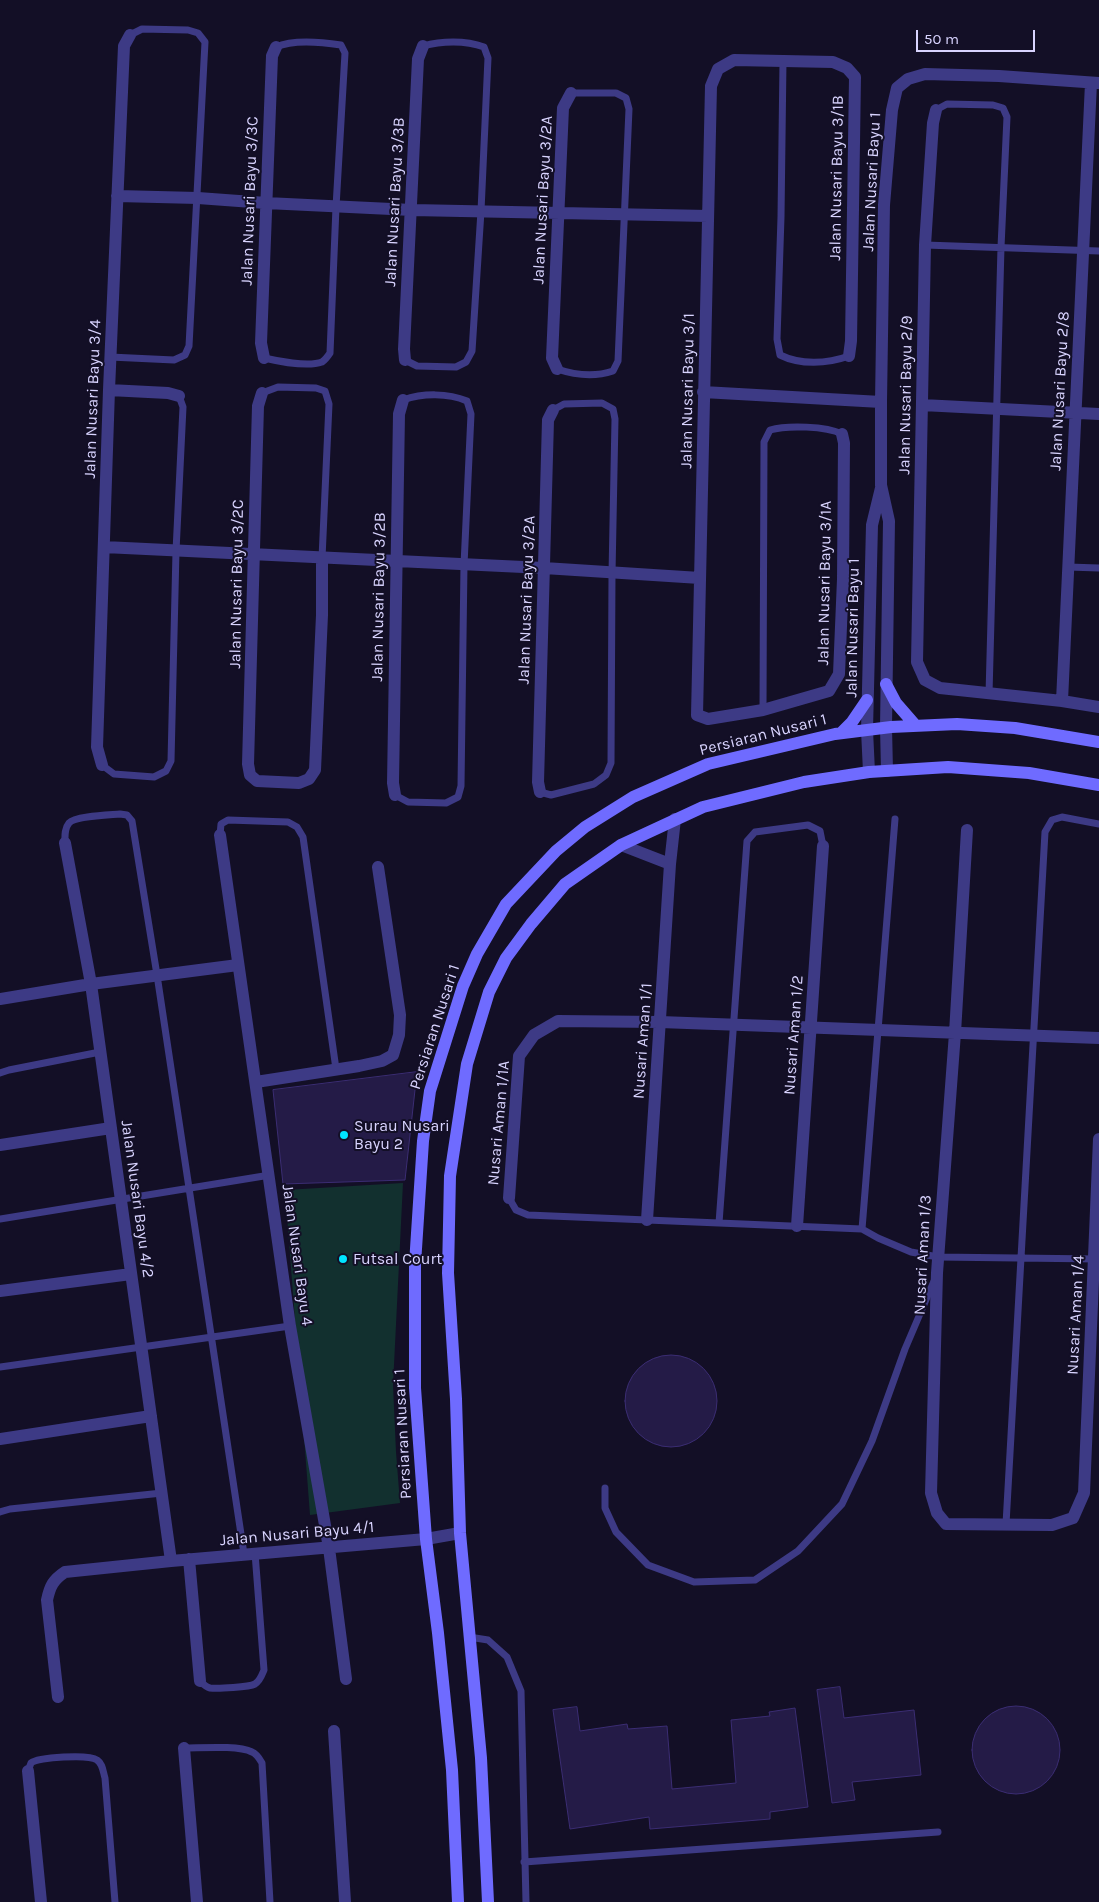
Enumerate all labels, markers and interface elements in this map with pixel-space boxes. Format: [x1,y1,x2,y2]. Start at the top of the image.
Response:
scale bar [919,20,1038,52]
text: 50 m [924,30,959,48]
street label: Jalan Nusari Bayu 3/1B [826,95,848,261]
street label: Jalan Nusari Bayu 1 [859,112,885,252]
street label: Jalan Nusari Bayu 3/2A [529,115,557,285]
street label: Jalan Nusari Bayu 3/3C [237,116,263,286]
street label: Jalan Nusari Bayu 3/3B [381,117,409,287]
street label: Jalan Nusari Bayu 2/8 [1046,311,1074,471]
street label: Jalan Nusari Bayu 3/1 [677,313,699,469]
street label: Jalan Nusari Bayu 2/9 [895,315,917,475]
street label: Jalan Nusari Bayu 3/4 [81,319,105,479]
street label: Jalan Nusari Bayu 3/2C [226,499,248,669]
street label: Jalan Nusari Bayu 3/1A [814,500,836,666]
street label: Jalan Nusari Bayu 3/2B [368,512,390,682]
street label: Jalan Nusari Bayu 3/2A [514,515,540,685]
street label: Jalan Nusari Bayu 1 [842,558,864,698]
street label: Persiaran Nusari 1 [697,710,829,760]
street label: Persiaran Nusari 1 [406,962,464,1092]
street label: Nusari Aman 1/2 [780,974,808,1096]
street label: Nusari Aman 1/1 [629,982,657,1100]
street label: Nusari Aman 1/1A [484,1060,514,1186]
place label: Surau Nusari Bayu 2 [354,1116,450,1154]
street label: Jalan Nusari Bayu 4/2 [116,1119,158,1279]
marker: Surau Nusari Bayu 2 [338,1129,350,1141]
street label: Jalan Nusari Bayu 4 [278,1183,316,1327]
street label: Nusari Aman 1/3 [910,1194,936,1316]
place label: Futsal Court [353,1249,442,1269]
marker: Futsal Court [337,1253,349,1265]
street label: Nusari Aman 1/4 [1063,1255,1089,1375]
street label: Persiaran Nusari 1 [390,1368,416,1500]
street label: Jalan Nusari Bayu 4/1 [219,1518,375,1550]

